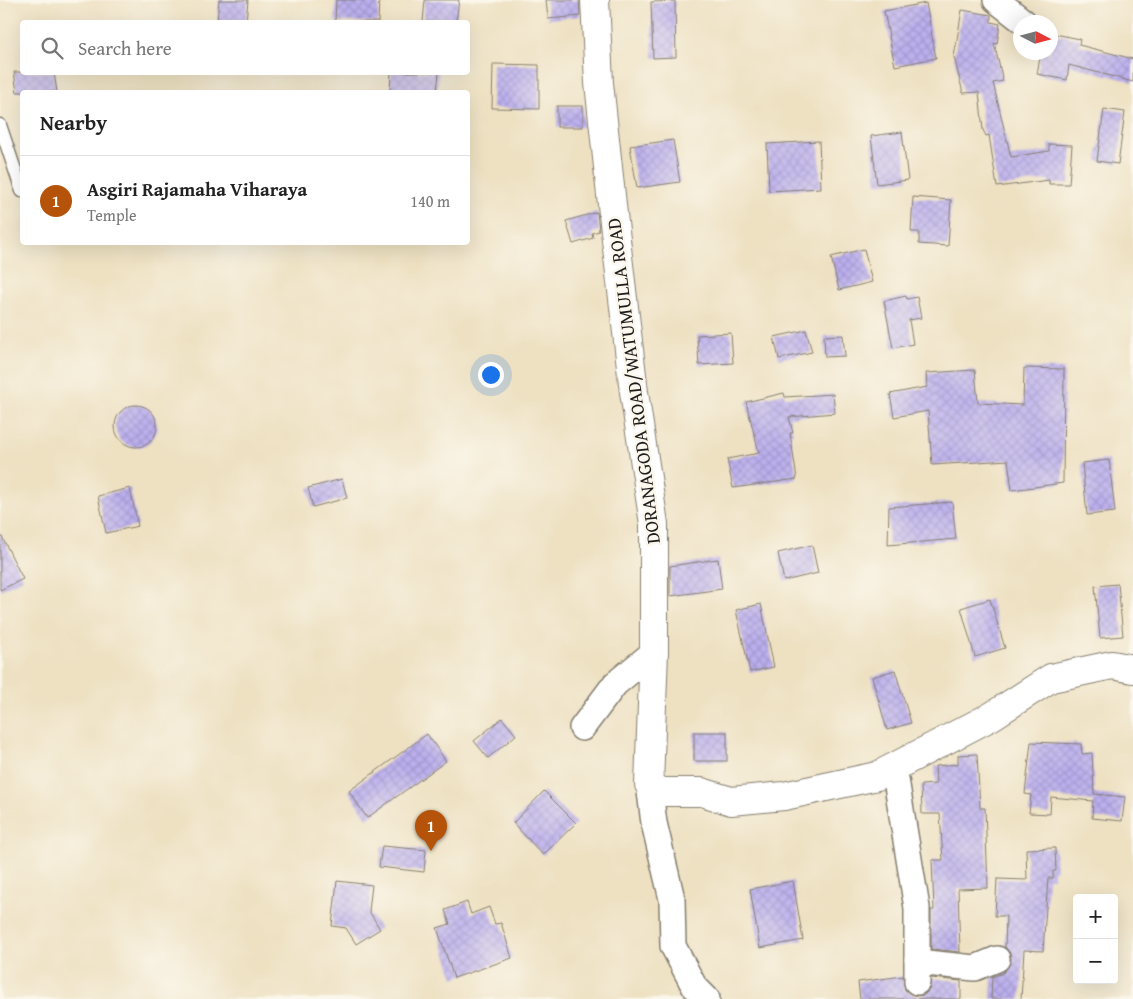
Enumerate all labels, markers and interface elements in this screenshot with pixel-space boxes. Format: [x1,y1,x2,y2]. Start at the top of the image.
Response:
north arrow [1013,15,1058,60]
search box [20,20,470,75]
icon: search [38,34,66,62]
text: Search here [78,34,172,62]
text: Nearby [40,107,107,138]
text: Asgiri Rajamaha Viharaya [87,175,307,203]
text: 1 [52,189,60,213]
text: 140 m [410,189,450,213]
text: Temple [87,203,137,227]
street label: DORANAGODA ROAD/WATUMULLA ROAD [599,216,667,546]
your location [478,362,504,388]
pin: 1 [415,810,447,851]
map controls [1073,894,1118,984]
button: + [1073,894,1118,939]
button: − [1073,939,1118,984]

